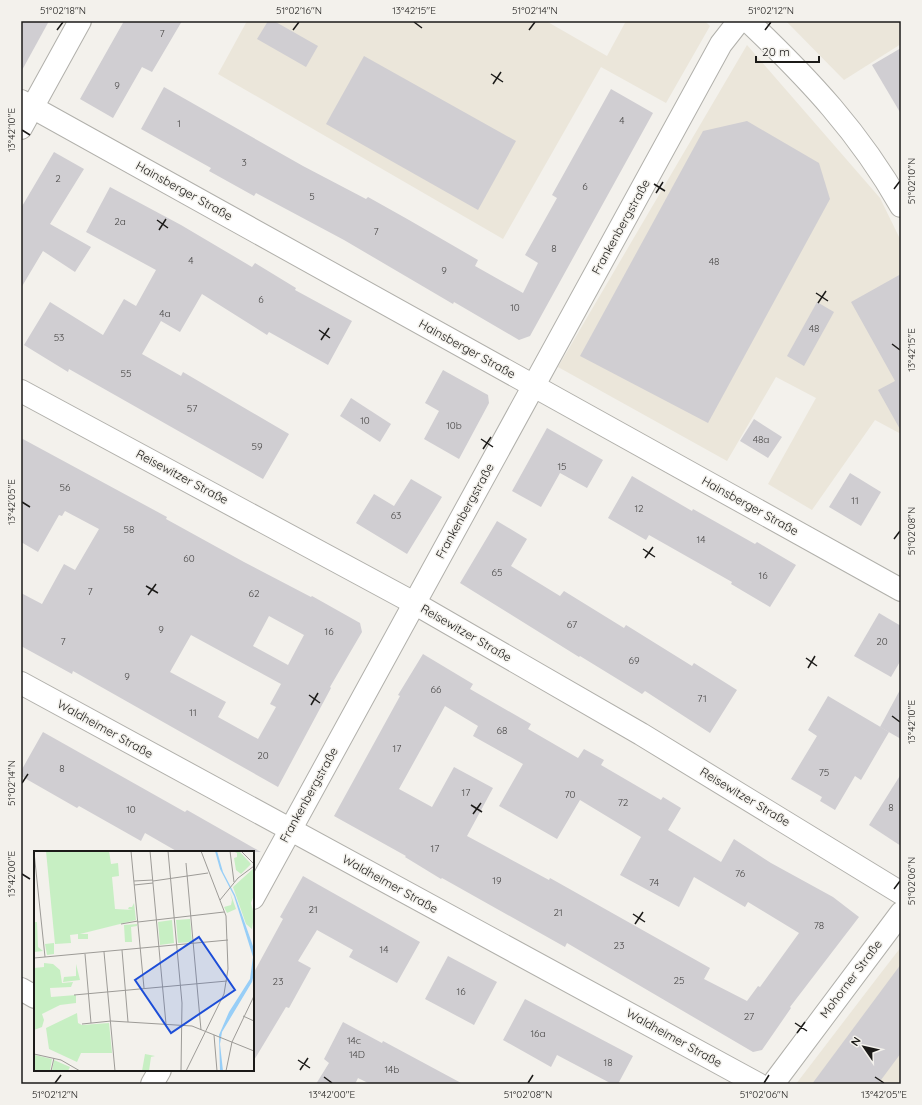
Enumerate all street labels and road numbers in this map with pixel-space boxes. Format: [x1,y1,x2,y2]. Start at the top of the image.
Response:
street label: Hainsberger Straße [133,158,235,223]
street label: Frankenbergstraße [588,176,653,277]
street label: Hainsberger Straße [416,316,518,381]
street label: Reisewitzer Straße [134,446,231,507]
street label: Frankenbergstraße [432,460,497,561]
street label: Hainsberger Straße [699,473,801,538]
street label: Reisewitzer Straße [418,600,514,665]
street label: Waldheimer Straße [55,696,156,761]
street label: Frankenbergstraße [276,744,341,845]
street label: Reisewitzer Straße [698,764,793,829]
street label: Waldheimer Straße [340,851,441,916]
street label: Mohorner Straße [816,936,885,1021]
street label: Waldheimer Straße [624,1005,725,1070]

